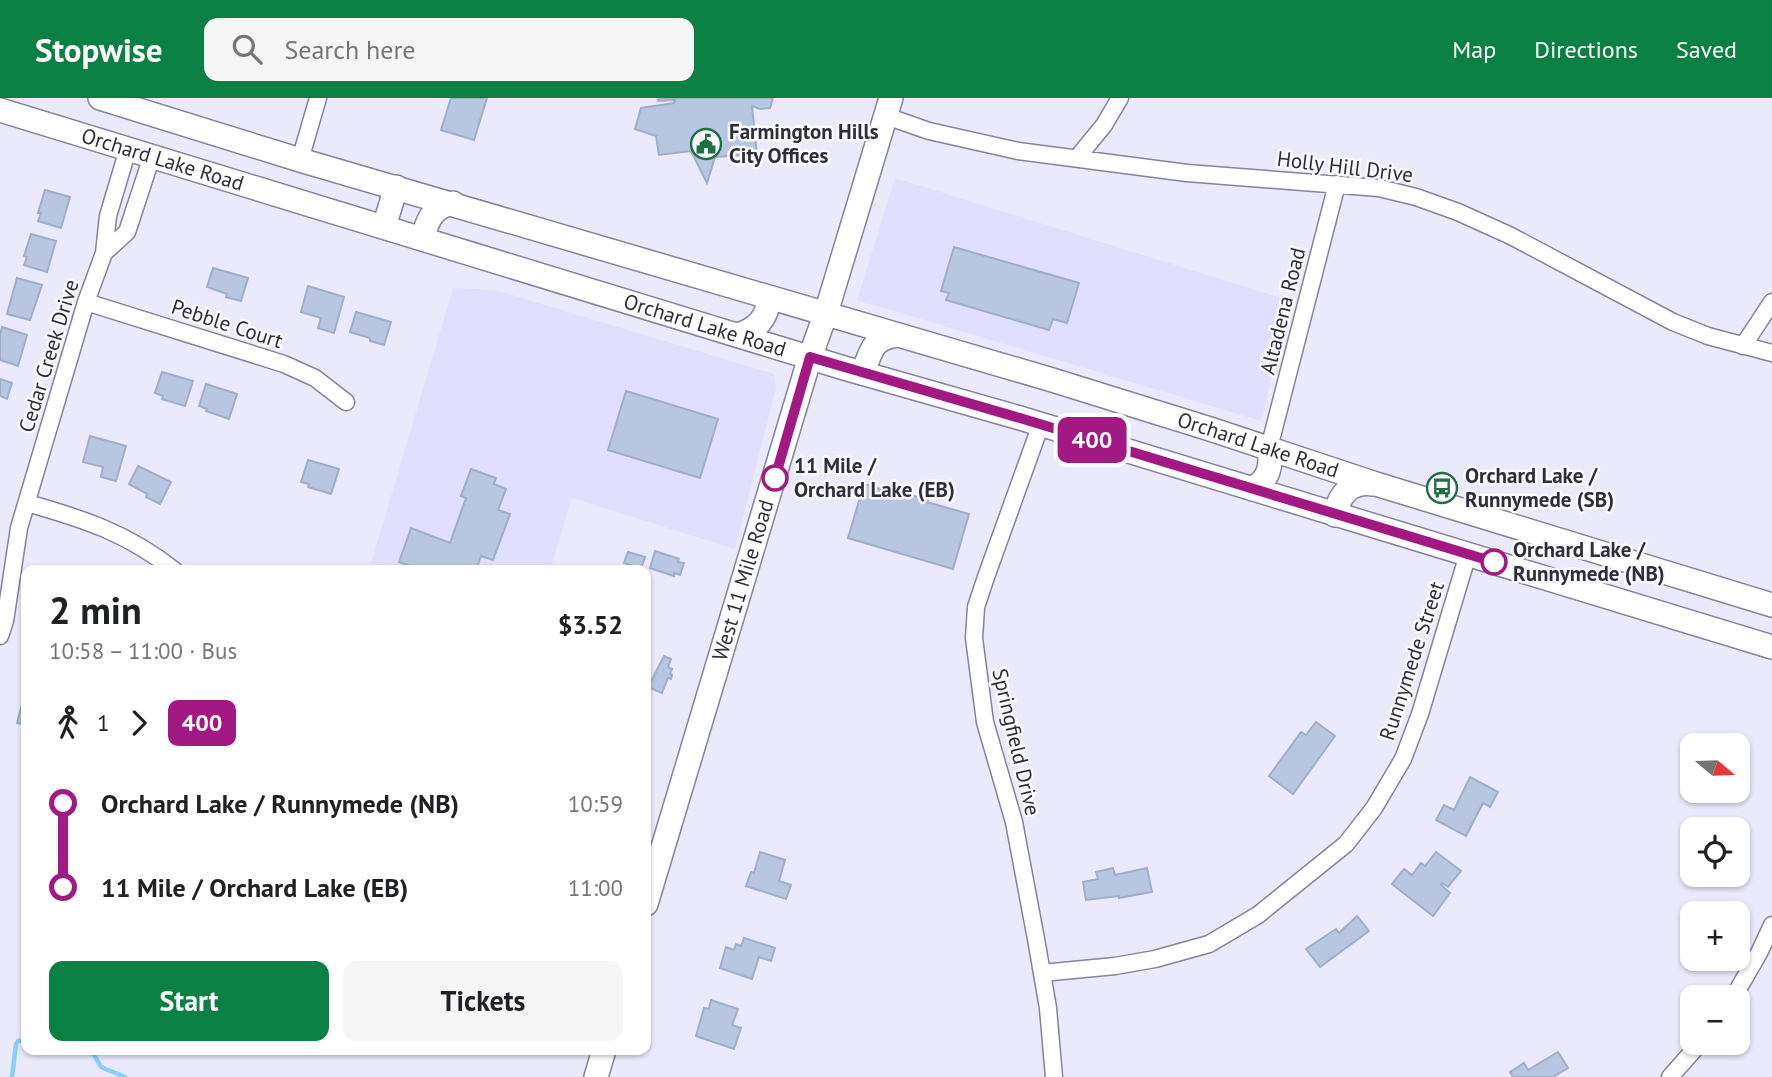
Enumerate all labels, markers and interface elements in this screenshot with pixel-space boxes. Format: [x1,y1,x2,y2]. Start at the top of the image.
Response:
search box [204,18,694,81]
text: Stopwise [35,28,162,71]
icon: search [228,30,266,68]
text: Search here [284,33,416,66]
text: Map [1452,34,1496,65]
text: Directions [1534,34,1638,65]
text: Saved [1676,34,1737,65]
place label: Farmington Hills City Offices [729,118,879,169]
street label: Orchard Lake Road [78,122,247,197]
public building icon: Farmington Hills City Offices [689,127,723,161]
street label: Holly Hill Drive [1275,145,1415,188]
street label: Altadena Road [1254,245,1311,377]
street label: Cedar Creek Drive [12,276,85,436]
street label: Orchard Lake Road [620,287,789,363]
street label: Pebble Court [168,293,286,354]
street label: Orchard Lake Road [1174,406,1342,484]
line badge: 400 [1052,417,1132,463]
text: 400 [1072,424,1112,455]
place label: 11 Mile / Orchard Lake (EB) [794,452,955,503]
place label: Orchard Lake / Runnymede (SB) [1465,462,1614,513]
marker: 11 Mile / Orchard Lake (EB) [762,465,788,491]
bus stop icon: Orchard Lake / Runnymede (SB) [1425,471,1459,505]
street label: West 11 Mile Road [706,496,779,664]
place label: Orchard Lake / Runnymede (NB) [1513,536,1665,587]
marker: Orchard Lake / Runnymede (NB) [1481,549,1507,575]
street label: Runnymede Street [1373,578,1450,744]
text: 2 min [49,585,142,634]
text: $3.52 [558,608,623,641]
text: 10:58 – 11:00 · Bus [49,636,237,665]
street label: Springfield Drive [986,666,1047,818]
icon: walk [49,704,87,742]
icon: forward [120,704,158,742]
text: 400 [182,707,222,738]
text: 1 [97,708,110,737]
north arrow [1680,733,1750,803]
map controls [1680,733,1750,1055]
text: Orchard Lake / Runnymede (NB) [101,787,459,820]
text: 10:59 [568,789,623,818]
button: locate [1680,817,1750,887]
text: 11 Mile / Orchard Lake (EB) [101,871,408,904]
text: 11:00 [568,873,623,902]
button: + [1680,901,1750,971]
button: Start [49,961,329,1041]
button: Tickets [343,961,623,1041]
button: − [1680,985,1750,1055]

